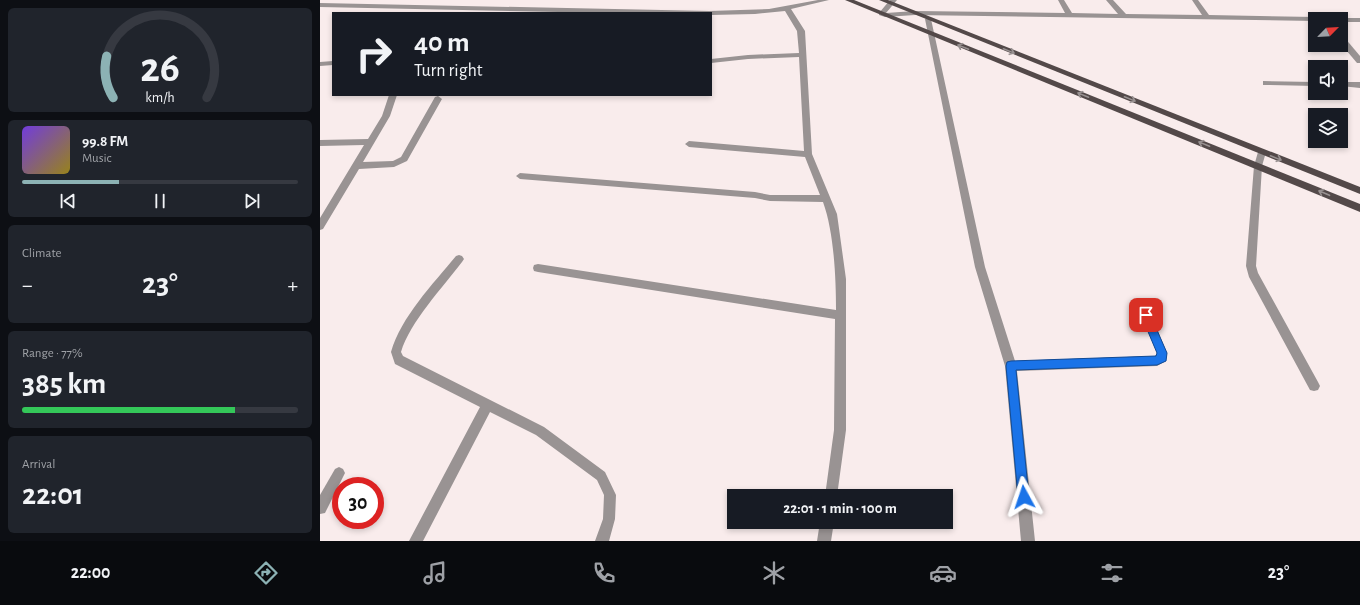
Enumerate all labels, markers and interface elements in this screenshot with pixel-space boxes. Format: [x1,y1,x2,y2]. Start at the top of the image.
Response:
north arrow [1308,12,1348,52]
map controls [1308,12,1348,148]
icon: right [348,28,400,80]
text: 40 m [414,29,470,57]
one-way arrow [957,42,969,50]
text: 26 [140,48,180,89]
one-way arrow [1002,48,1014,55]
button: sound [1308,60,1348,100]
text: Turn right [414,62,483,80]
text: km/h [145,91,175,105]
one-way arrow [1078,91,1090,99]
one-way arrow [1123,96,1135,104]
button: layers [1308,108,1348,148]
text: 99.8 FM [82,134,128,149]
one-way arrow [1198,140,1210,147]
text: Music [82,152,112,165]
one-way arrow [1270,154,1282,162]
one-way arrow [1318,189,1330,197]
icon: previous [57,190,79,212]
icon: pause [149,190,171,212]
icon: next [241,190,263,212]
text: Climate [22,247,61,260]
text: 23° [142,269,178,299]
text: − [22,274,33,296]
text: + [287,274,298,296]
pin [1129,298,1163,332]
icon: arrive [1135,304,1157,326]
text: Range · 77% [22,347,83,360]
text: 385 km [22,369,106,399]
text: Arrival [22,458,55,471]
position arrow [1003,476,1045,518]
speed limit sign: 30 [332,477,384,529]
text: 22:01 [22,480,84,510]
text: 22:01 · 1 min · 100 m [783,501,897,516]
icon: directions [252,559,280,587]
icon: music [421,559,449,587]
icon: phone [590,559,618,587]
icon: climate [760,559,788,587]
icon: car [929,559,957,587]
icon: filters [1098,559,1126,587]
text: 22:00 [71,564,111,582]
text: 23° [1268,564,1289,582]

